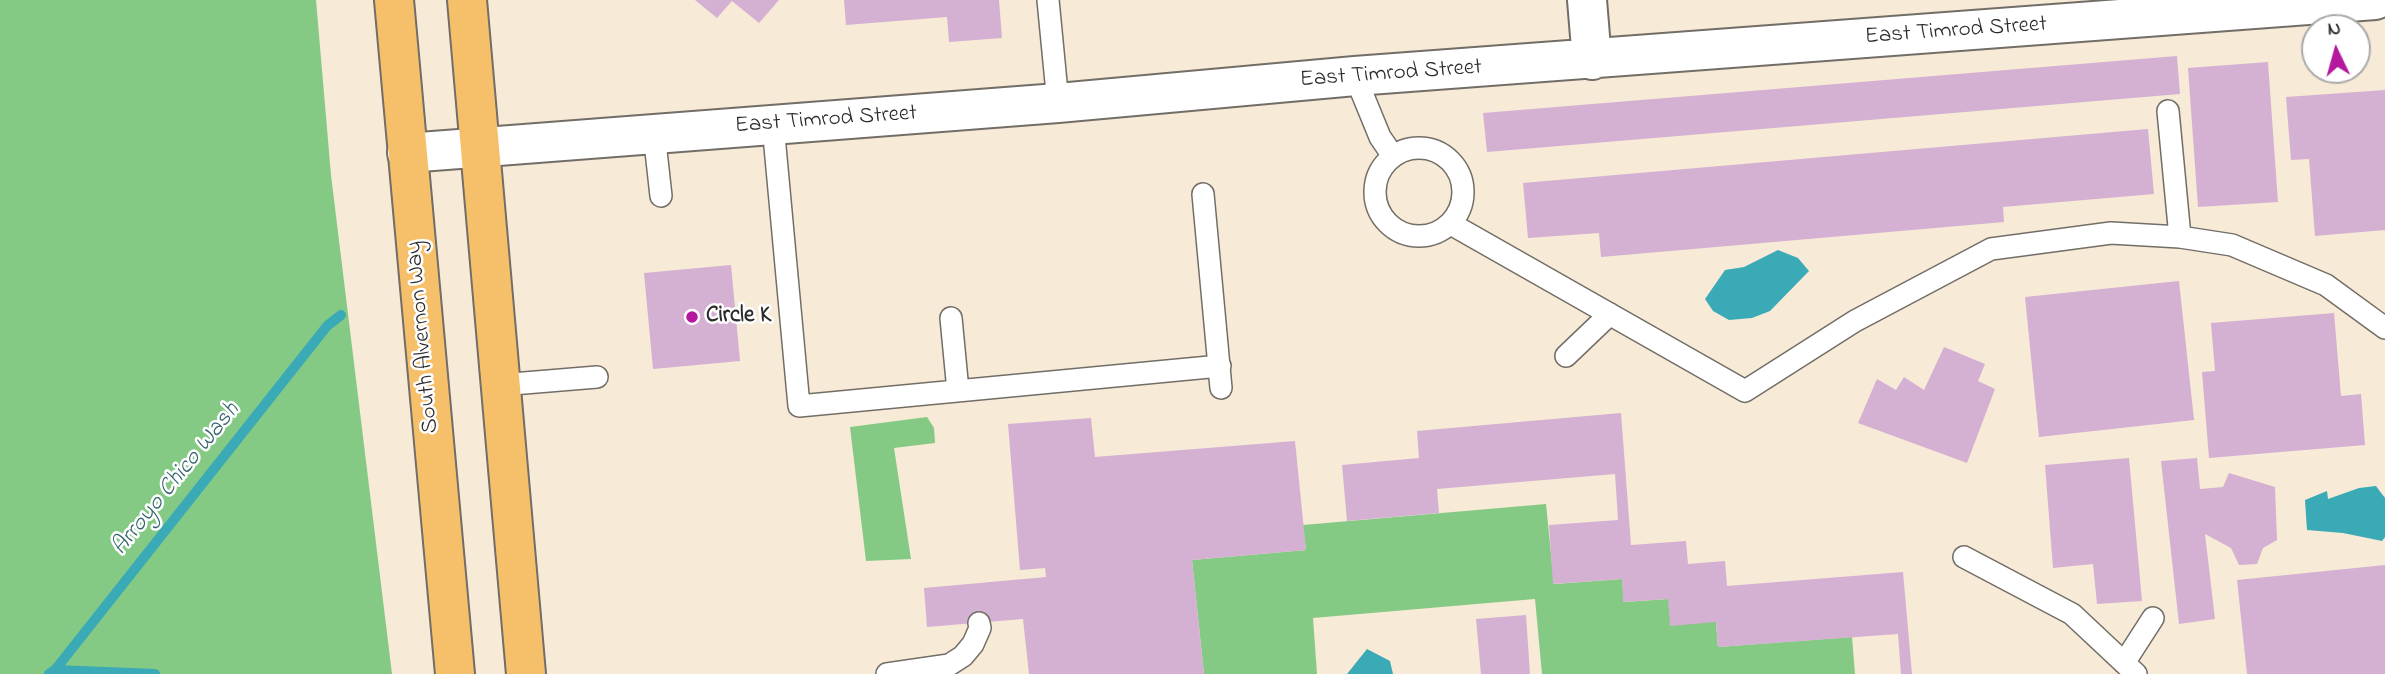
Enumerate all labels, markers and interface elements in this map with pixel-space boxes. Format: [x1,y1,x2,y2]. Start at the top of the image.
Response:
street label: East Timrod Street [1864,12,2048,52]
north arrow [2301,14,2371,84]
text: N [2327,16,2342,44]
street label: East Timrod Street [1299,55,1483,95]
street label: East Timrod Street [734,101,918,141]
street label: South Alvernon Way [402,240,446,434]
place label: Circle K [706,303,771,331]
marker: Circle K [684,309,700,325]
water label: Arroyo Chico Wash [107,398,247,562]

